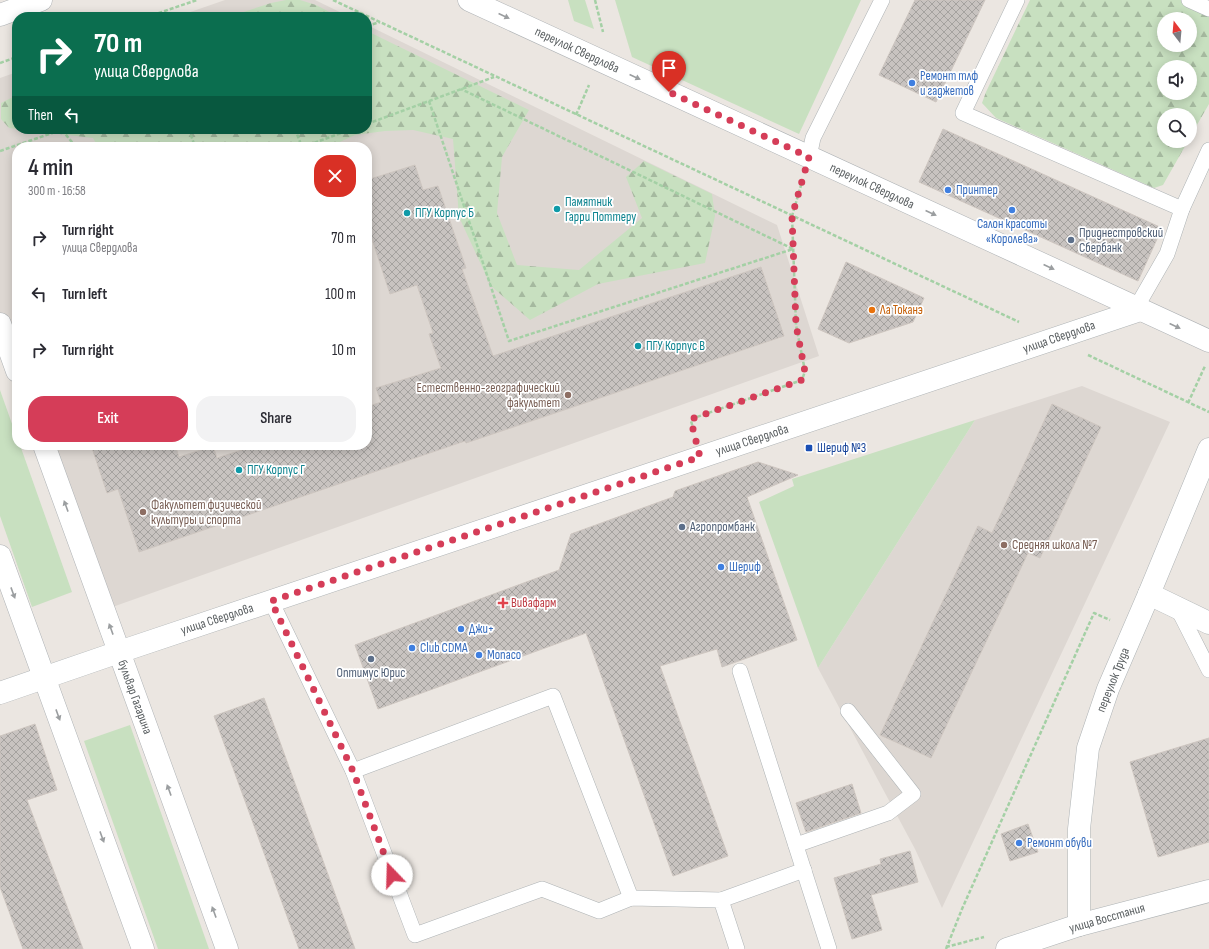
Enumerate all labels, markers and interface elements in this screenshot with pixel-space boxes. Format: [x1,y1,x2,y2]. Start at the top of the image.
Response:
north arrow [1157,12,1197,52]
map controls [1157,12,1197,148]
one-way arrow [498,13,510,19]
street label: переулок Свердлова [532,23,622,77]
text: 70 m [94,27,142,60]
icon: right [28,28,80,80]
pin [652,51,686,92]
icon: arrive [658,57,680,79]
button: sound [1157,60,1197,100]
text: улица Свердлова [94,61,199,82]
place label: Ремонт тлф и гаджетов [920,68,978,99]
one-way arrow [629,74,640,80]
marker: Ремонт тлф и гаджетов [907,78,917,88]
icon: left [61,104,83,126]
text: Then [28,106,53,125]
button: search [1157,108,1197,148]
text: 4 min [28,153,73,182]
button: close [314,155,356,197]
street label: переулок Свердлова [827,159,917,213]
place label: Принтер [956,182,998,198]
text: 300 m · 16:58 [28,183,86,199]
marker: Принтер [943,185,953,195]
place label: Памятник Гарри Поттеру [565,194,636,225]
marker: Памятник Гарри Поттеру [552,204,562,214]
place label: ПГУ Корпус Б [415,205,474,221]
marker: Салон красоты «Королева» [1007,205,1017,215]
marker: ПГУ Корпус Б [402,208,412,218]
one-way arrow [925,210,936,216]
place label: Салон красоты «Королева» [977,216,1047,247]
text: Turn right [62,221,114,240]
place label: Приднестровский Сбербанк [1079,225,1163,256]
icon: right [28,227,50,249]
text: 70 m [331,229,356,248]
marker: Приднестровский Сбербанк [1066,235,1076,245]
text: улица Свердлова [62,240,138,256]
one-way arrow [1043,264,1055,271]
icon: left [28,283,50,305]
text: Turn left [62,285,107,304]
text: 100 m [325,285,356,304]
place label: Ла Токанэ [879,302,923,318]
marker: Ла Токанэ [867,305,877,315]
street label: улица Свердлова [1021,317,1097,357]
one-way arrow [1169,323,1181,329]
place label: ПГУ Корпус В [646,338,705,354]
icon: right [28,339,50,361]
text: Turn right [62,341,114,360]
text: 10 m [332,341,356,360]
marker: ПГУ Корпус В [633,341,643,351]
place label: Естественно-географический факультет [416,380,560,411]
marker: Естественно-географический факультет [563,390,573,400]
button: Exit [28,396,188,442]
button: Share [196,396,356,442]
street label: улица Свердлова [714,421,790,459]
place label: Шериф №3 [817,440,866,456]
marker: Шериф №3 [804,443,814,453]
place label: ПГУ Корпус Г [247,462,305,478]
marker: ПГУ Корпус Г [234,465,244,475]
place label: Факультет физической культуры и спорта [151,497,261,528]
one-way arrow [63,500,69,512]
marker: Факультет физической культуры и спорта [138,507,148,517]
place label: Агропромбанк [689,519,755,535]
marker: Агропромбанк [677,522,687,532]
place label: Средняя школа №7 [1012,537,1098,553]
marker: Средняя школа №7 [999,540,1009,550]
place label: Шериф [729,559,761,575]
marker: Шериф [716,562,726,572]
one-way arrow [11,587,17,599]
place label: Вивафарм [511,595,556,611]
marker: Вивафарм [498,598,508,608]
street label: улица Свердлова [179,600,255,638]
place label: Джи+ [469,621,494,637]
one-way arrow [107,622,113,634]
marker: Джи+ [456,624,466,634]
place label: Club CDMA [420,640,468,656]
marker: Club CDMA [407,643,417,653]
street label: переулок Труда [1093,645,1133,715]
place label: Monaco [487,647,521,663]
marker: Monaco [474,650,484,660]
marker: Оптимус Юрис [366,654,376,664]
street label: бульвар Гагарина [114,658,156,736]
place label: Оптимус Юрис [337,665,405,681]
one-way arrow [55,710,61,722]
one-way arrow [166,784,172,796]
one-way arrow [100,832,106,844]
place label: Ремонт обуви [1027,835,1092,851]
marker: Ремонт обуви [1014,838,1024,848]
position arrow [371,854,413,896]
street label: улица Восстания [1067,900,1147,936]
one-way arrow [210,906,216,918]

